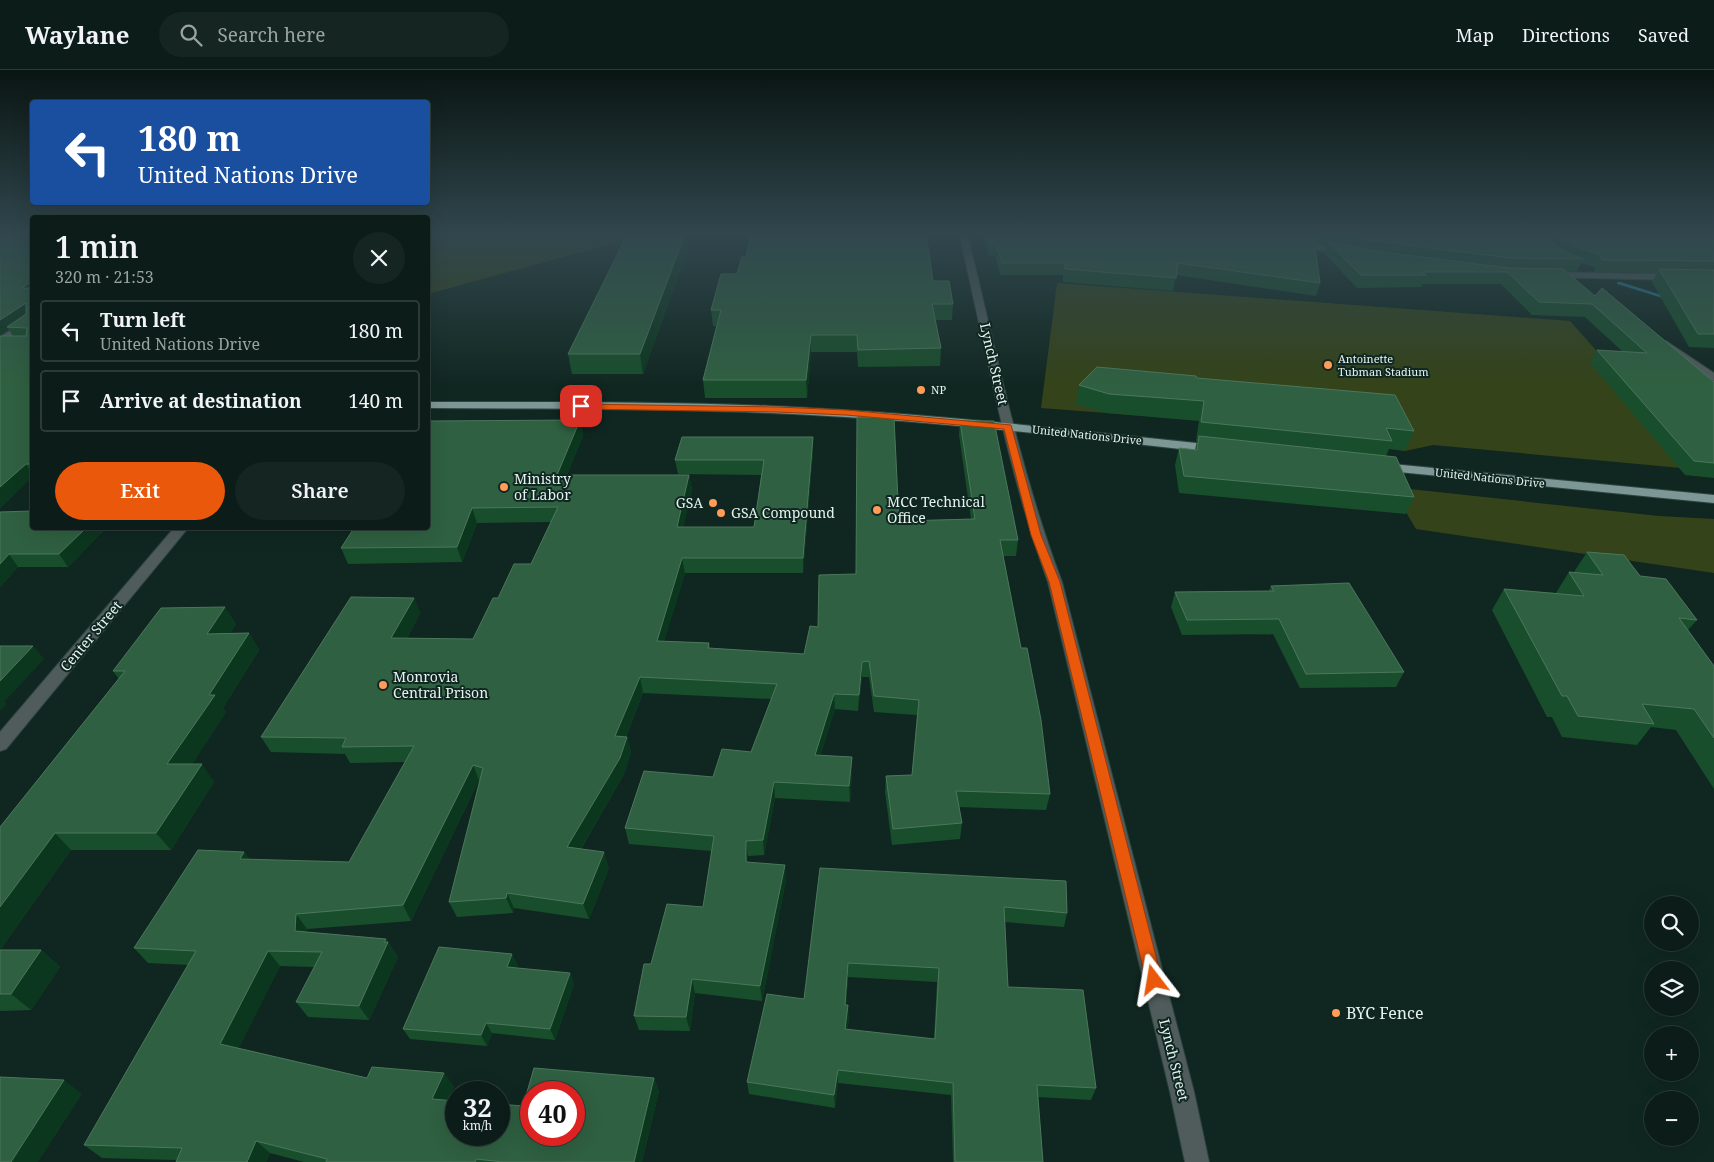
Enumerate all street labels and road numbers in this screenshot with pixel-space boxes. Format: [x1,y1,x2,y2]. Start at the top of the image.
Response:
street label: Lynch Street [976,321,1013,407]
street label: United Nations Drive [1032,421,1143,448]
street label: United Nations Drive [1435,464,1546,491]
street label: Center Street [55,596,126,675]
street label: Lynch Street [1155,1017,1194,1103]

